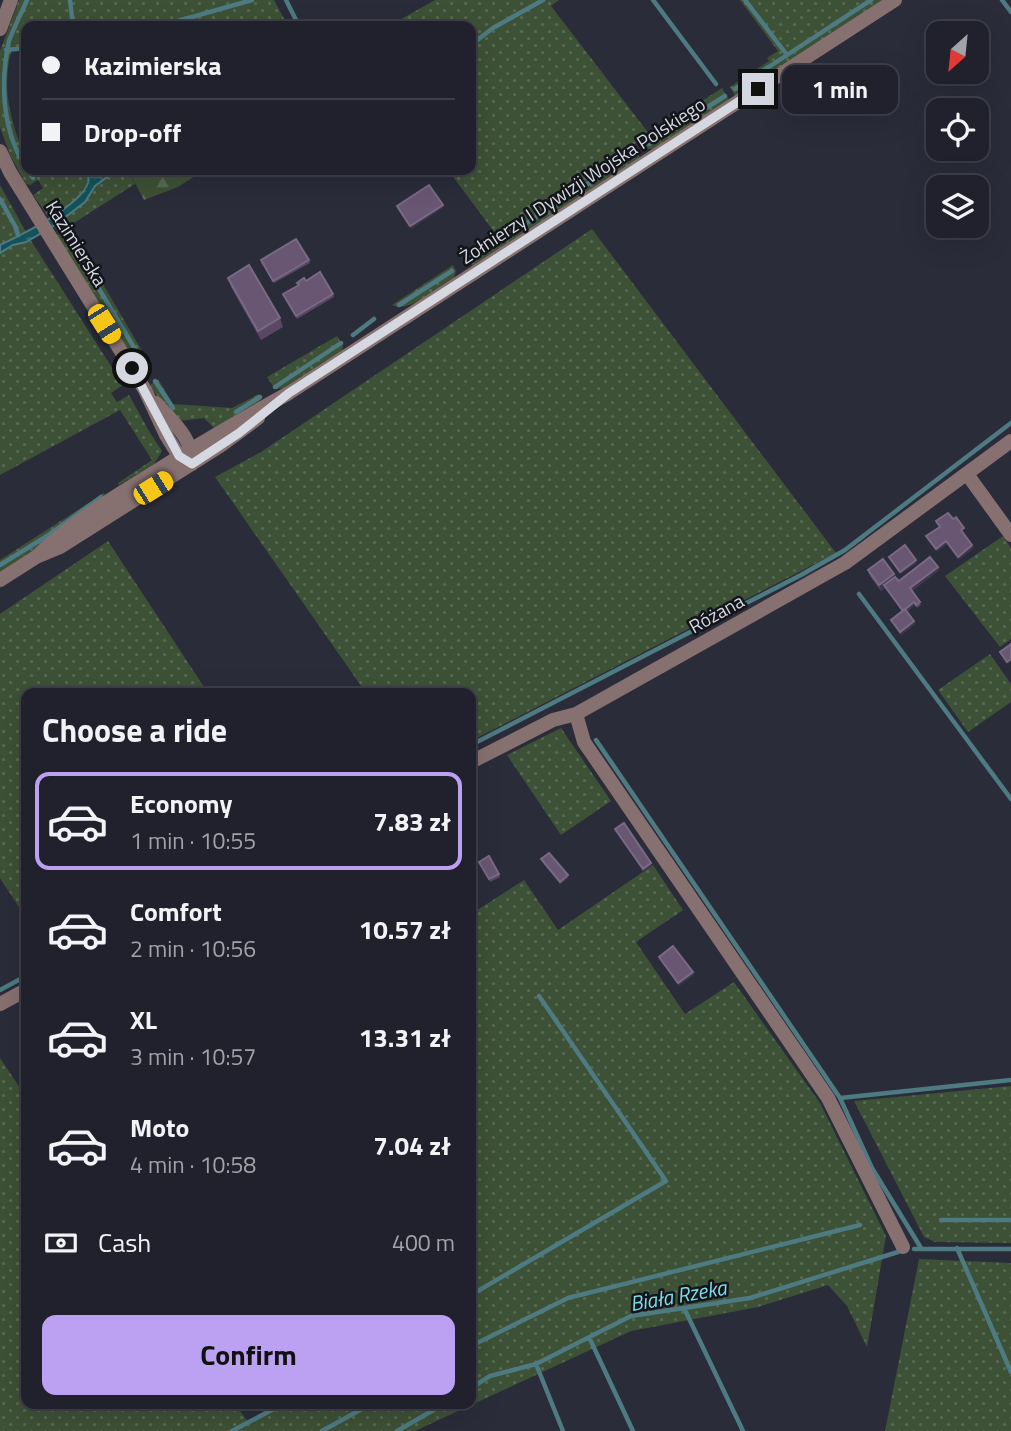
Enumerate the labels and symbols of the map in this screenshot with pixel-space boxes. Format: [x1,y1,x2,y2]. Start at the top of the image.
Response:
north arrow [926,21,989,84]
callout: 1 min [782,64,898,114]
route end [742,73,774,105]
street label: Żołnierzy I Dywizji Wojska Polskiego [453,89,711,271]
street label: Kazimierska [39,194,115,292]
car [84,301,125,347]
route start [116,352,148,384]
car [130,468,177,508]
street label: Różana [683,586,749,640]
water label: Biała Rzeka [627,1271,730,1319]

